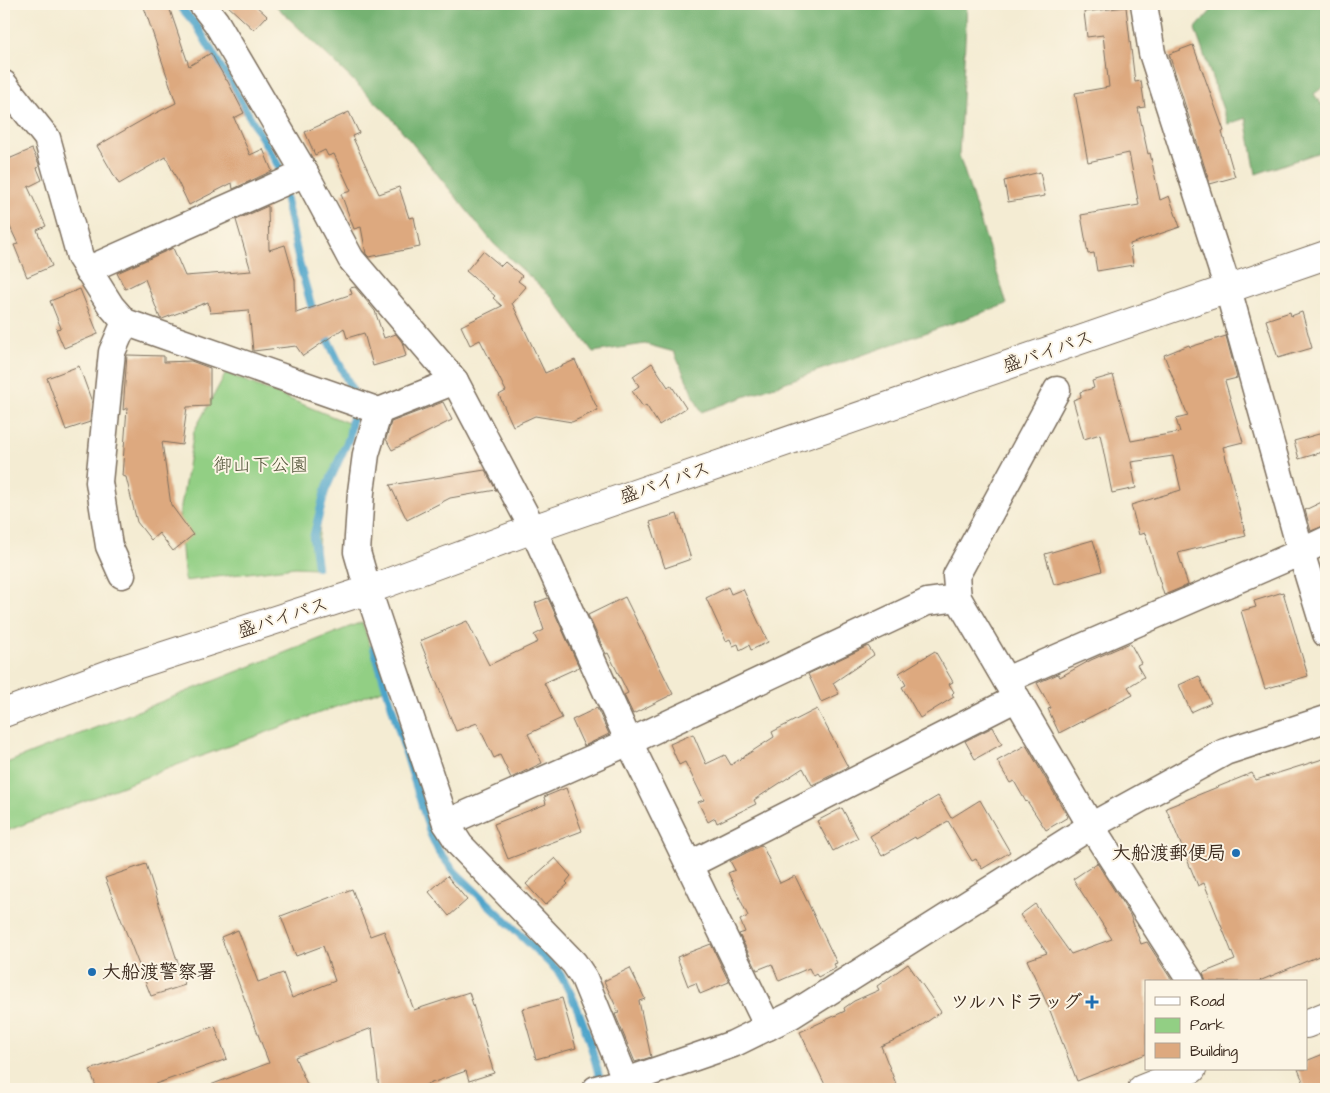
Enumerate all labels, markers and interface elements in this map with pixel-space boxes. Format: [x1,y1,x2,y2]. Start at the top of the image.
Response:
street label: 盛バイパス [999,324,1097,380]
park label: 御山下公園 [213,452,309,479]
street label: 盛バイパス [616,455,714,511]
street label: 盛バイパス [234,591,332,645]
place label: 大船渡郵便局 [1112,840,1226,867]
marker: 大船渡郵便局 [1230,847,1242,859]
place label: 大船渡警察署 [102,959,216,986]
marker: 大船渡警察署 [86,966,98,978]
legend [1145,980,1308,1070]
place label: ツルハドラッグ [950,989,1082,1016]
text: Road [1190,991,1225,1012]
marker: ツルハドラッグ [1086,996,1098,1008]
text: Park [1190,1015,1225,1036]
text: Building [1190,1041,1238,1063]

